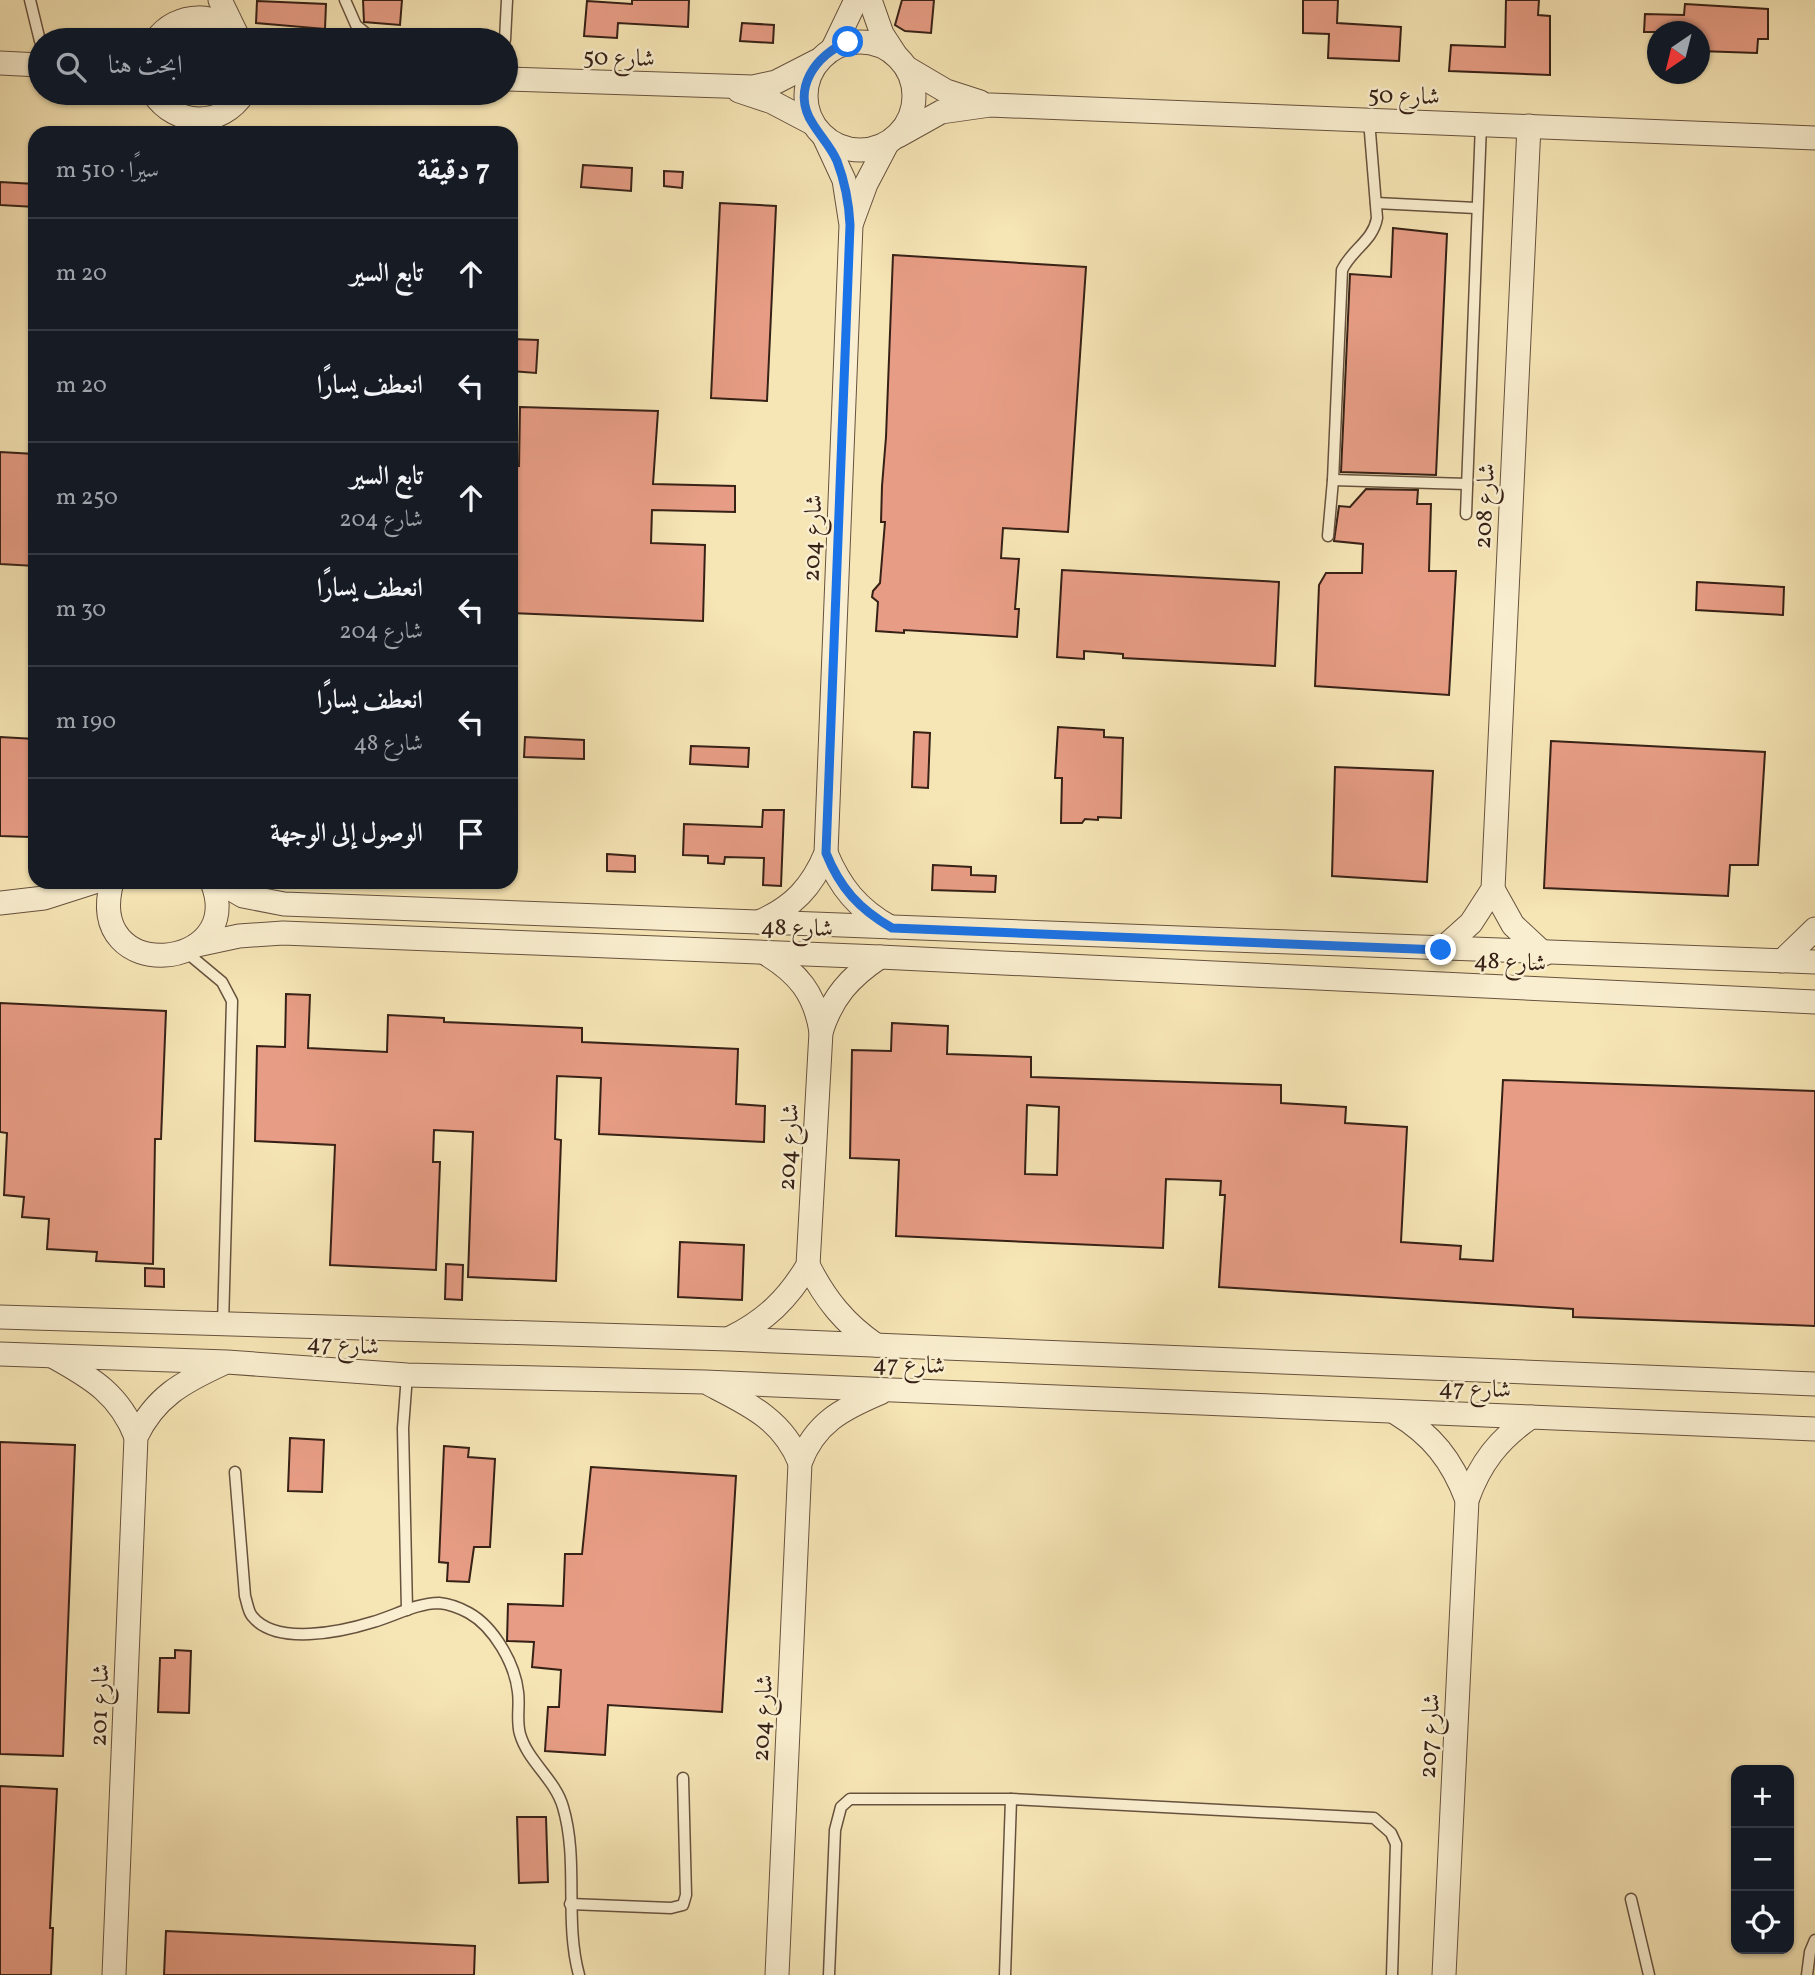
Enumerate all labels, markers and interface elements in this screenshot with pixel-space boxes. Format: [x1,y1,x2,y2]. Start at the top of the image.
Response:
north arrow [1647,21,1710,84]
route start [832,26,863,57]
search box [28,28,518,105]
street label: شارع 50 [582,41,655,78]
icon: search [52,48,90,86]
text: ابحث هنا [108,48,183,84]
street label: شارع 50 [1367,79,1440,116]
text: 7 دقيقة [417,150,490,192]
text: سيرًا · 510 m [56,155,159,187]
icon: ahead [452,255,490,293]
text: تابع السير [350,256,423,292]
text: 20 m [56,258,107,290]
icon: left [452,367,490,405]
text: انعطف يسارًا [317,368,423,404]
text: 20 m [56,370,107,402]
text: تابع السير [350,459,423,495]
street label: شارع 208 [1467,462,1506,550]
icon: ahead [452,479,490,517]
text: 250 m [56,482,118,514]
street label: شارع 204 [795,494,834,582]
text: شارع 204 [339,504,423,536]
text: انعطف يسارًا [317,571,423,607]
icon: left [452,591,490,629]
text: 30 m [56,594,106,626]
text: شارع 204 [339,616,423,648]
text: انعطف يسارًا [317,683,423,719]
icon: left [452,703,490,741]
text: 190 m [56,706,116,738]
text: شارع 48 [354,728,423,760]
icon: arrive [452,815,490,853]
text: الوصول إلى الوجهة [270,816,423,852]
street label: شارع 48 [760,911,834,948]
route end [1425,934,1456,965]
street label: شارع 48 [1473,944,1547,983]
street label: شارع 204 [771,1103,810,1192]
street label: شارع 47 [305,1327,380,1366]
street label: شارع 47 [872,1348,946,1385]
street label: شارع 47 [1438,1372,1512,1409]
street label: شارع 201 [83,1663,120,1747]
street label: شارع 204 [745,1674,784,1763]
street label: شارع 207 [1412,1693,1451,1780]
map controls [1731,1765,1794,1954]
button: + [1731,1765,1794,1828]
button: − [1731,1828,1794,1891]
button: locate [1731,1891,1794,1954]

